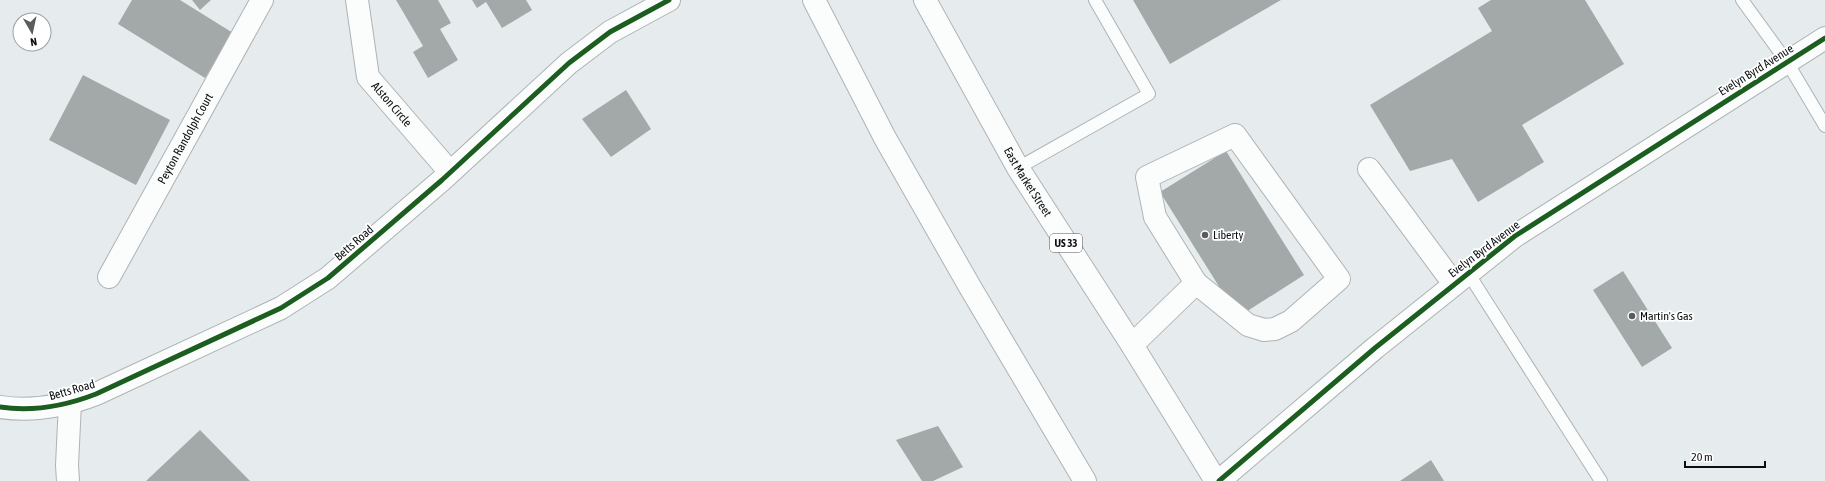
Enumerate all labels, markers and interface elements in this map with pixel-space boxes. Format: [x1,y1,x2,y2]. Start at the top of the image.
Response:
north arrow [12,12,52,52]
text: N [29,35,38,48]
street label: Evelyn Byrd Avenue [1716,41,1796,99]
street label: Alston Circle [369,79,415,130]
street label: Peyton Randolph Court [155,90,216,186]
street label: East Market Street [1001,145,1055,220]
street label: Evelyn Byrd Avenue [1446,218,1522,280]
street label: Betts Road [332,222,376,264]
place label: Liberty [1213,228,1243,242]
marker: Liberty [1200,230,1210,240]
road number: US 33 [1050,234,1082,252]
place label: Martin's Gas [1640,309,1693,323]
marker: Martin's Gas [1627,311,1637,321]
street label: Betts Road [48,377,96,403]
scale bar [1685,443,1765,469]
text: 20 m [1691,450,1713,464]

